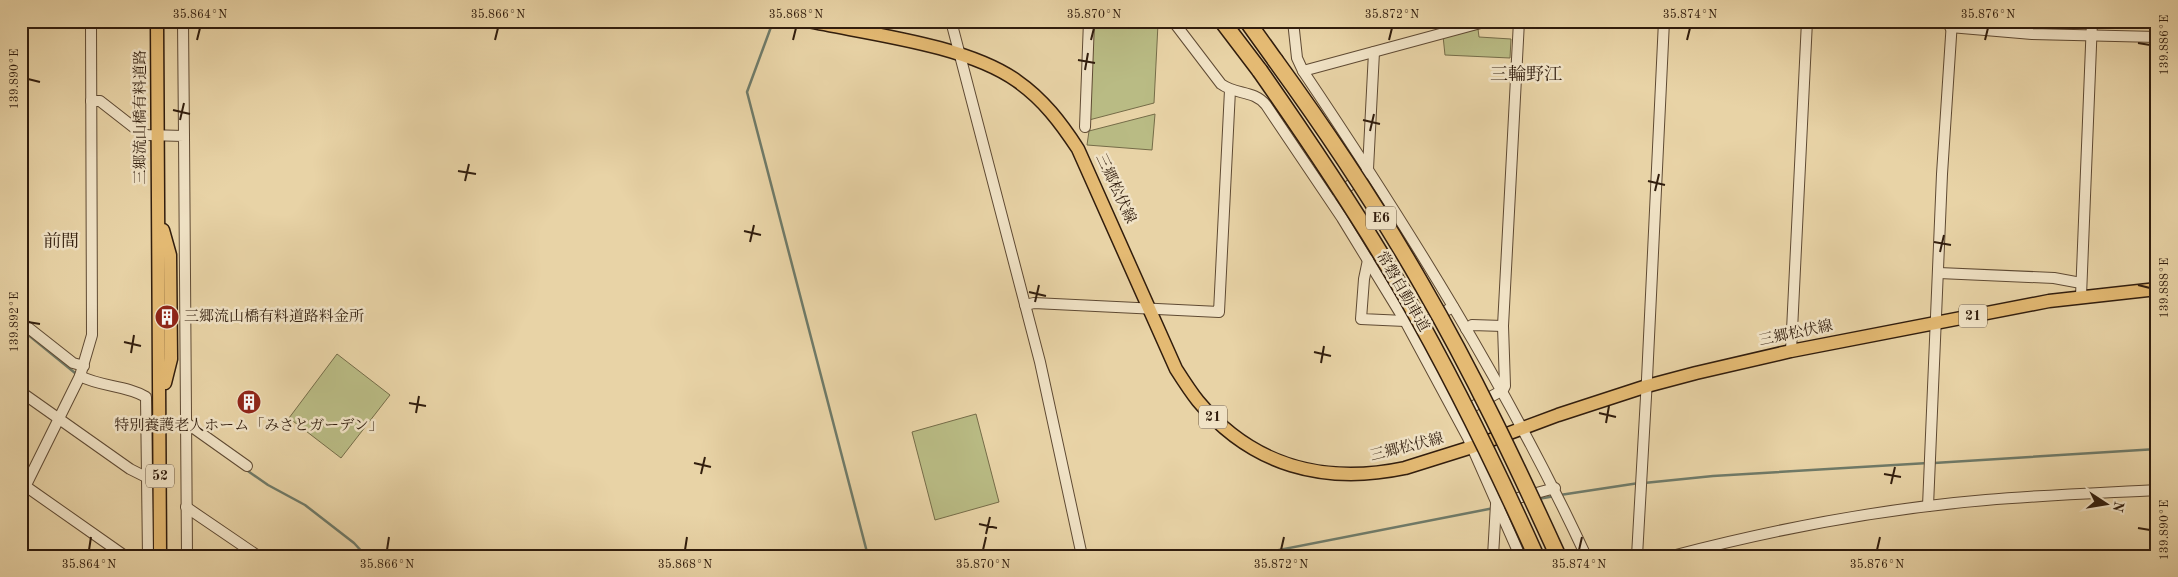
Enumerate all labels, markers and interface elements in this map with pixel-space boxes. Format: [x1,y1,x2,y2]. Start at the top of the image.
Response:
text: 35.864°N [173,8,227,21]
text: 35.866°N [471,8,525,21]
text: 35.868°N [769,8,823,21]
text: 35.870°N [1067,8,1121,21]
text: 35.872°N [1365,8,1419,21]
text: 35.874°N [1663,8,1717,21]
text: 35.876°N [1961,8,2015,21]
text: 139.886°E [2159,15,2171,75]
text: 139.890°E [9,49,21,109]
street label: 三郷流山橋有料道路 [132,49,149,185]
district label: 三輪野江 [1490,64,1562,84]
street label: 三郷松伏線 [1092,151,1139,226]
road number: E6 [1366,207,1396,230]
district label: 前間 [43,231,79,251]
street label: 常磐自動車道 [1373,248,1433,335]
text: 139.888°E [2159,258,2171,318]
text: 139.892°E [9,292,21,352]
building icon: 三郷流山橋有料道路料金所 [154,304,180,330]
road number: 21 [1959,304,1987,328]
place label: 三郷流山橋有料道路料金所 [184,308,364,325]
street label: 三郷松伏線 [1757,317,1834,349]
building icon: 特別養護老人ホーム「みさとガーデン」 [236,389,262,415]
road number: 21 [1199,406,1227,428]
place label: 特別養護老人ホーム「みさとガーデン」 [114,417,384,434]
street label: 三郷松伏線 [1368,430,1445,464]
road number: 52 [146,464,174,488]
north arrow [2080,480,2130,530]
text: N [2110,500,2126,513]
text: 139.890°E [2159,500,2171,560]
text: 35.864°N [62,558,116,571]
text: 35.866°N [360,558,414,571]
text: 35.868°N [658,558,712,571]
text: 35.870°N [956,558,1010,571]
text: 35.872°N [1254,558,1308,571]
text: 35.874°N [1552,558,1606,571]
text: 35.876°N [1850,558,1904,571]

